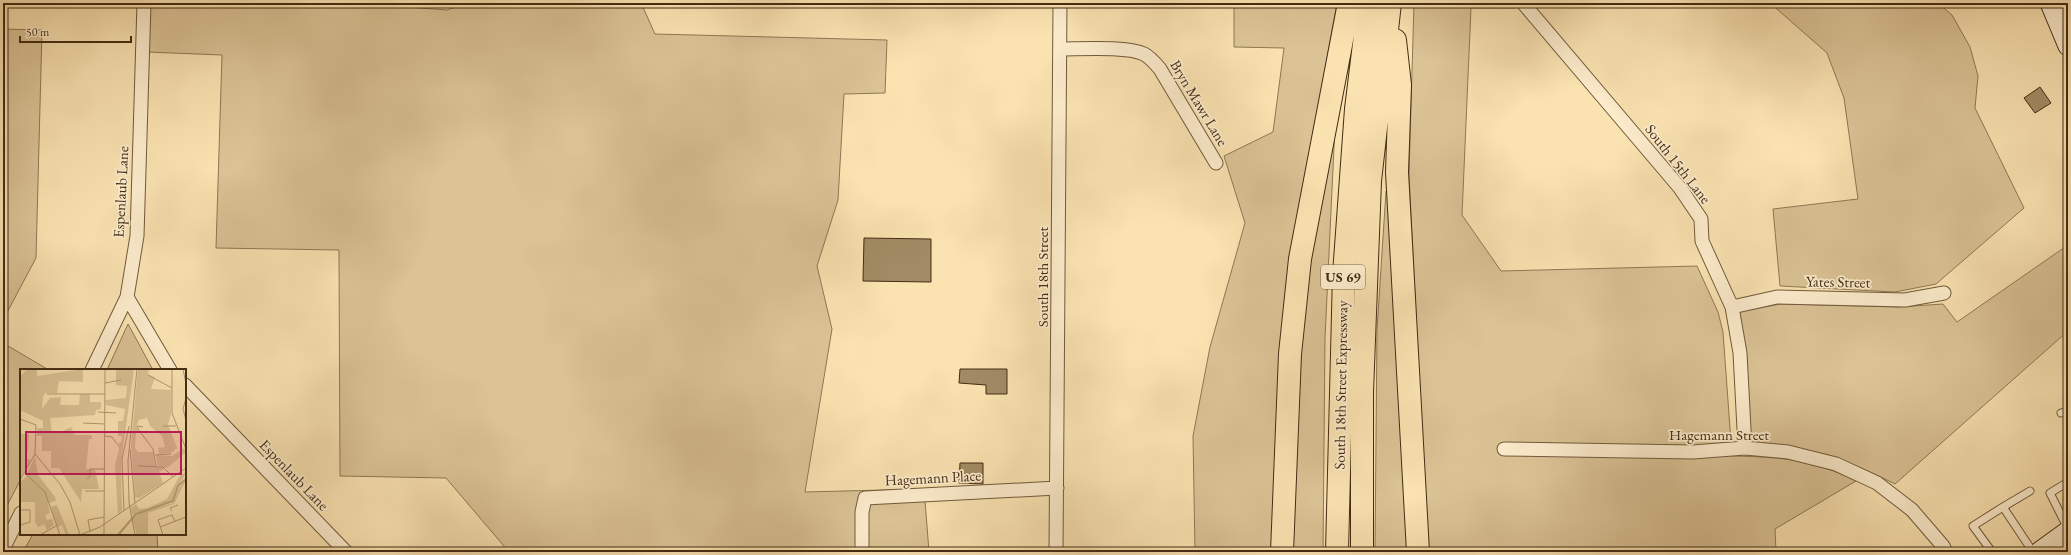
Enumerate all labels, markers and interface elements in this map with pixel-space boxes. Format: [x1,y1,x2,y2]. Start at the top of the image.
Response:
scale bar [20,18,131,44]
text: 50 m [26,24,50,40]
street label: Bryn Mawr Lane [1166,56,1233,149]
street label: South 15th Lane [1641,120,1716,208]
street label: Espenlaub Lane [109,146,132,238]
street label: South 18th Street [1033,226,1052,327]
road number: US 69 [1321,265,1365,289]
street label: Yates Street [1806,271,1871,292]
street label: South 18th Street Expressway [1330,300,1351,470]
inset map [20,369,186,535]
street label: Hagemann Street [1669,425,1769,444]
street label: Espenlaub Lane [256,435,333,514]
street label: Hagemann Place [884,465,982,490]

